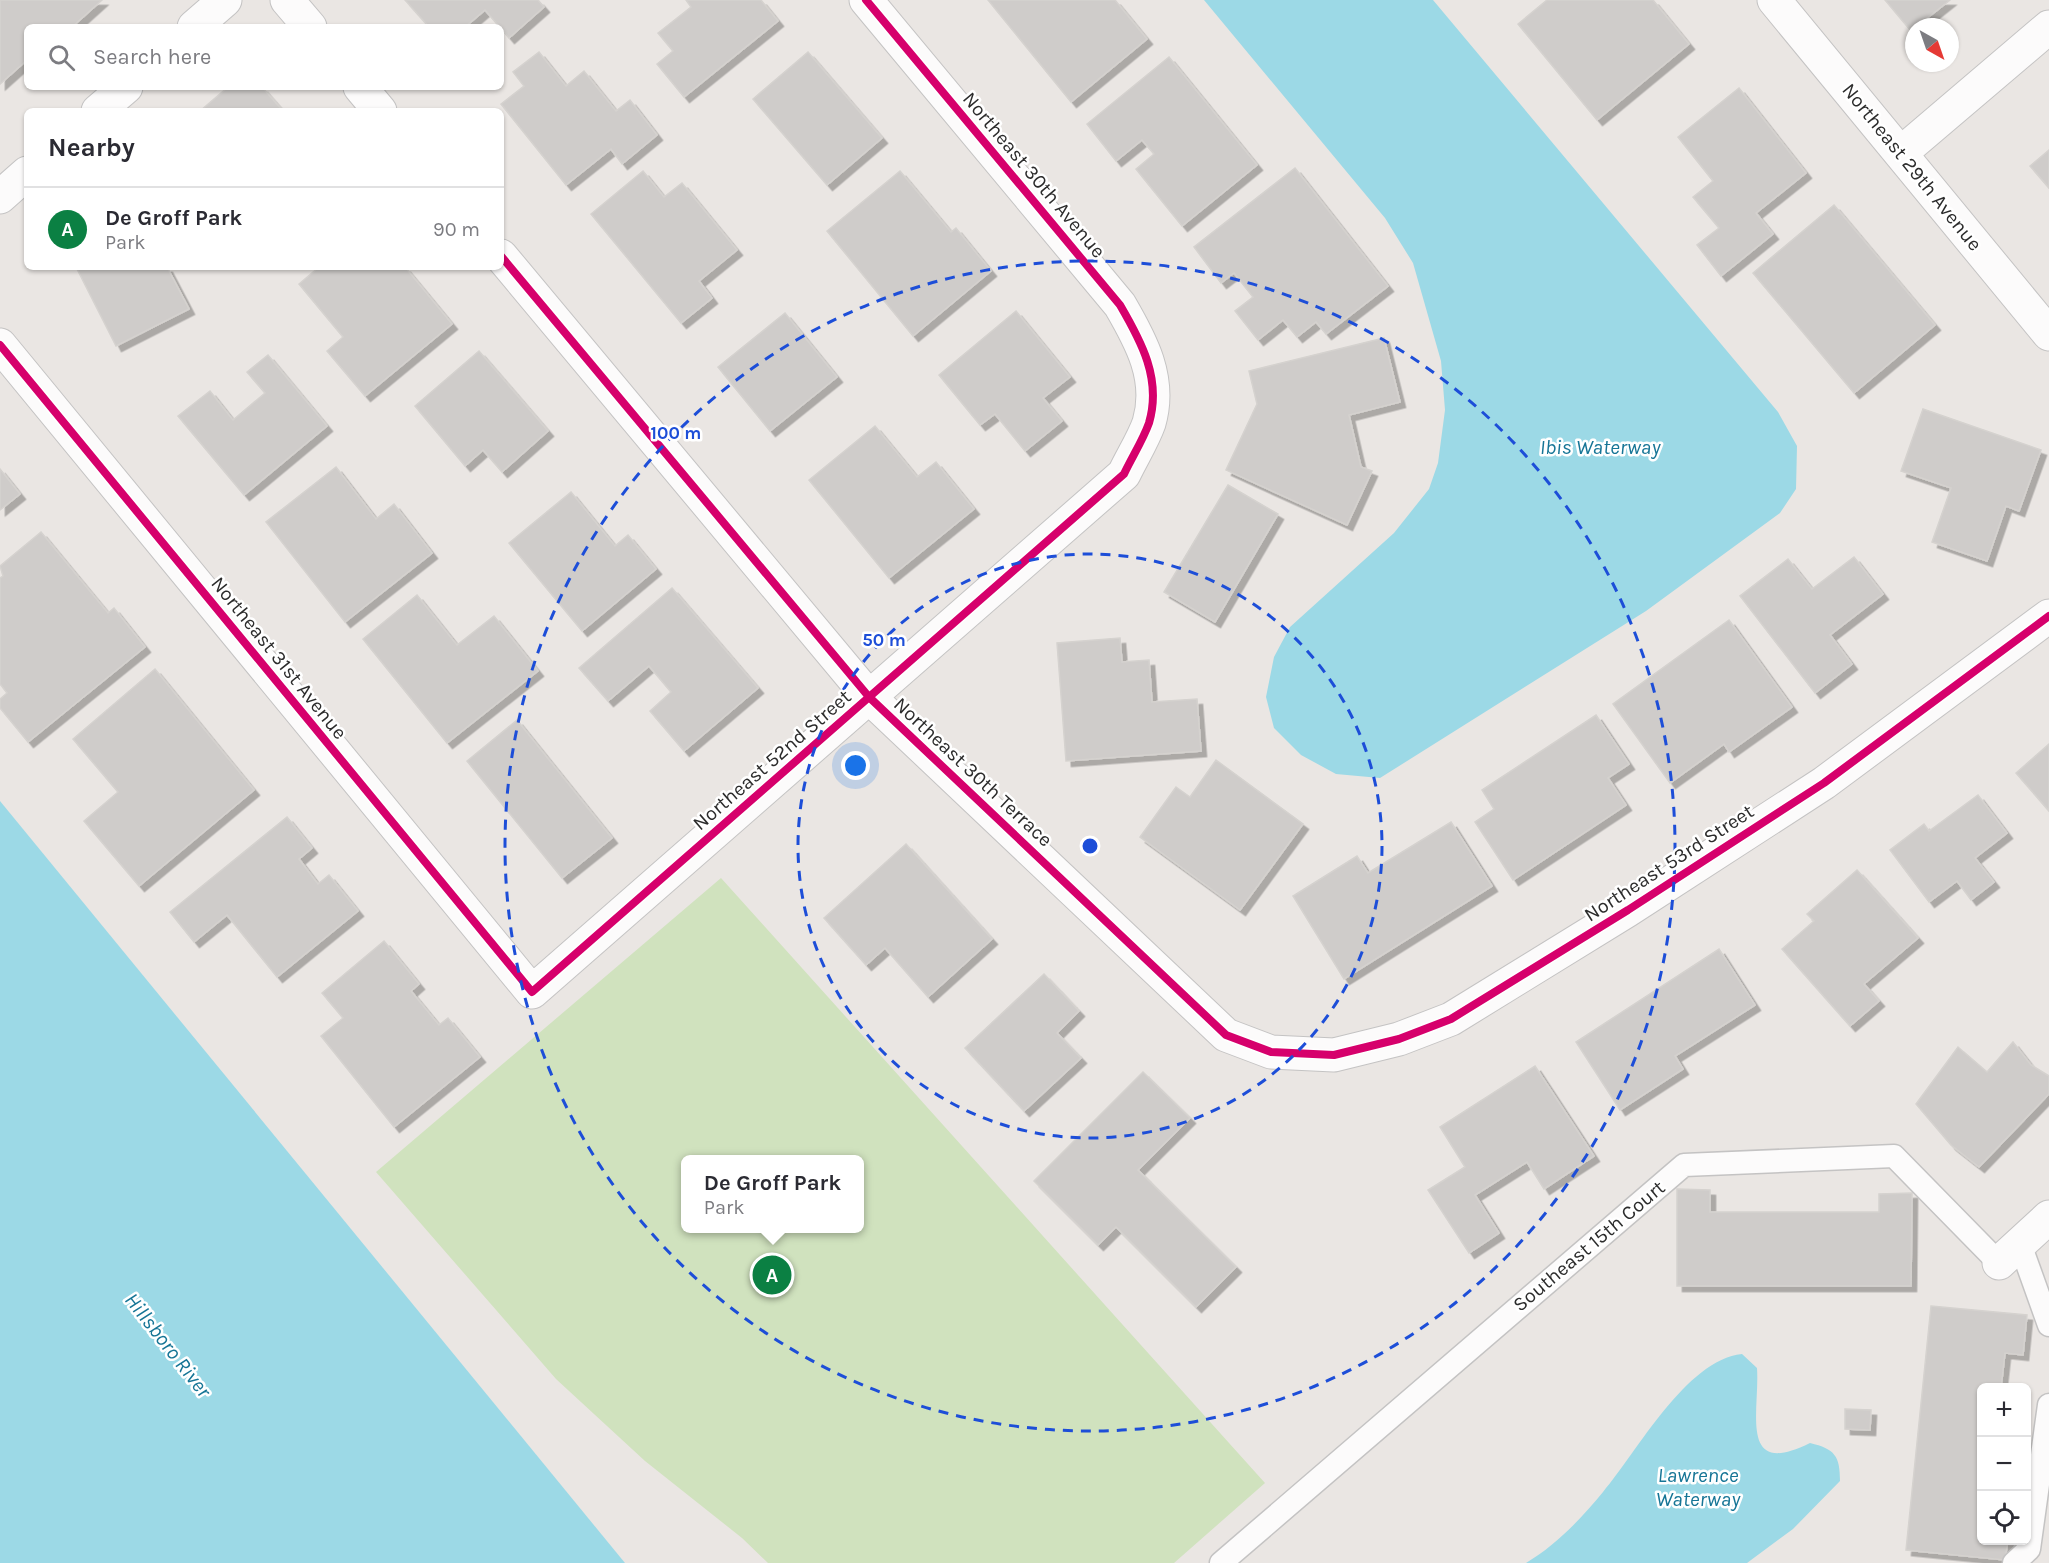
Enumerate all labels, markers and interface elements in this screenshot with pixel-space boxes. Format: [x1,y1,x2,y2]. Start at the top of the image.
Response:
north arrow [1905,18,1959,72]
search box [24,24,504,90]
icon: search [45,41,78,74]
text: Search here [93,44,211,70]
street label: Northeast 29th Avenue [1837,79,1987,255]
street label: Northeast 30th Avenue [958,87,1110,263]
text: Nearby [48,132,135,163]
text: De Groff Park [105,205,242,231]
text: A [61,218,74,241]
text: 90 m [433,218,480,241]
text: Park [105,231,146,254]
text: 100 m [651,422,701,444]
water label: Ibis Waterway [1540,435,1661,459]
street label: Northeast 31st Avenue [206,572,352,744]
text: 50 m [862,629,906,651]
street label: Northeast 52nd Street [688,685,856,835]
street label: Northeast 30th Terrace [889,693,1057,851]
your location [841,751,870,780]
street label: Northeast 53rd Street [1580,799,1758,926]
centre of rings [1080,836,1100,856]
popup [681,1155,864,1233]
text: De Groff Park [704,1170,841,1196]
street label: Southeast 15th Court [1508,1175,1670,1316]
text: Park [704,1196,744,1219]
pin: A [752,1252,792,1298]
water label: Hillsboro River [120,1288,217,1403]
map controls [1977,1383,2031,1545]
button: + [1977,1383,2031,1437]
button: − [1977,1437,2031,1491]
water label: Lawrence Waterway [1656,1463,1741,1511]
button: locate [1977,1491,2031,1545]

